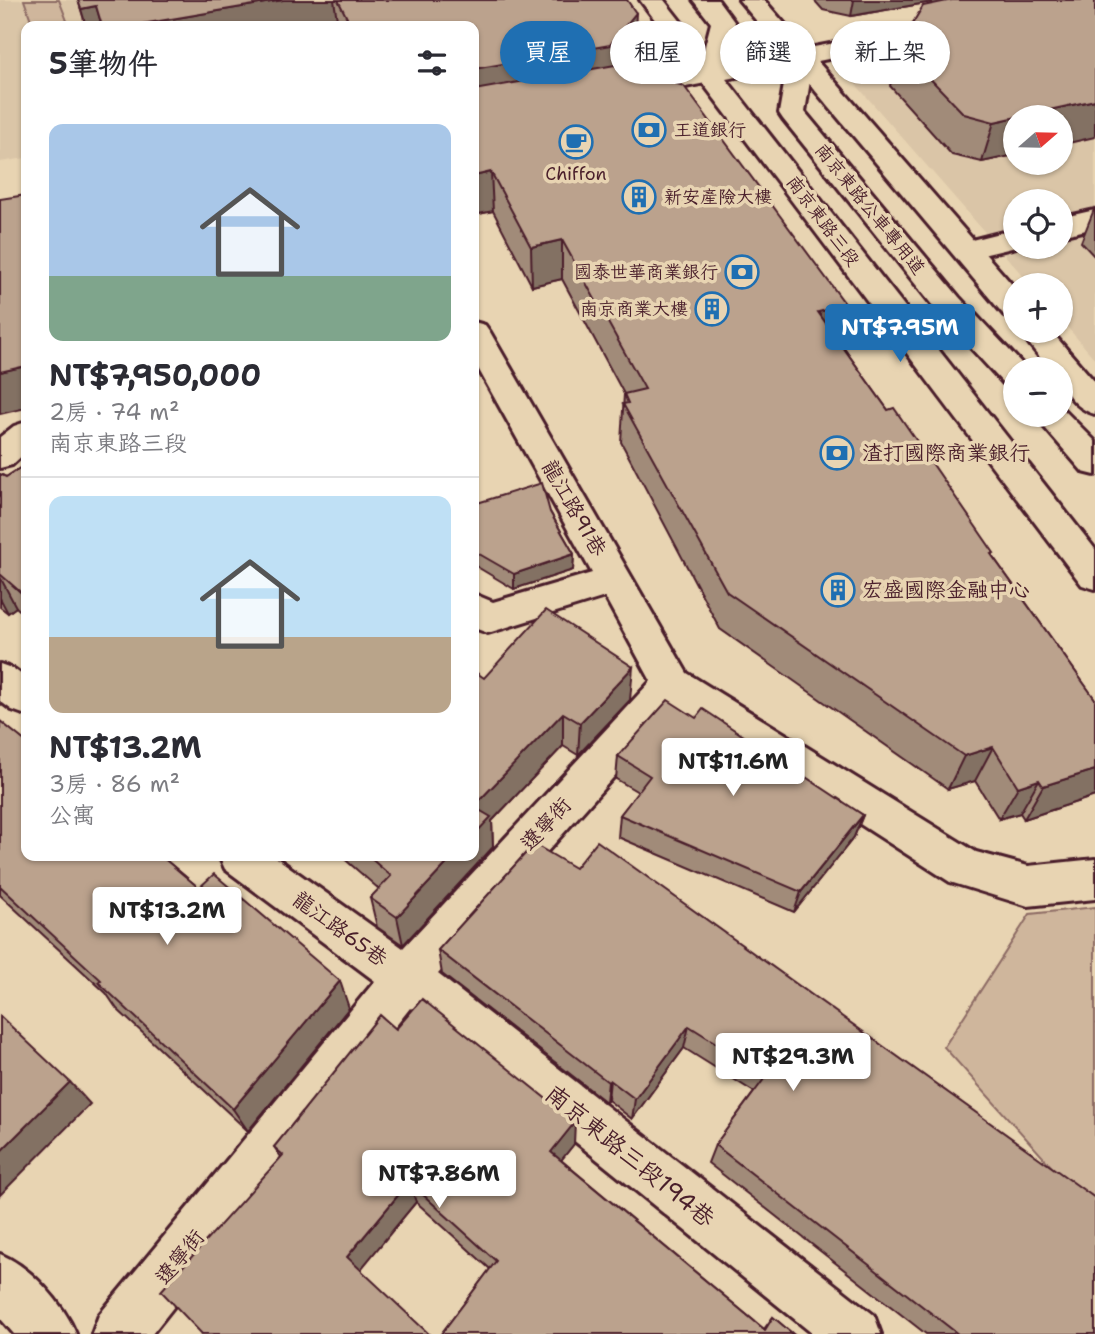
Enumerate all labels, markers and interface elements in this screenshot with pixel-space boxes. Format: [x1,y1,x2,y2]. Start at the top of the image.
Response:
chip: 買屋 [500,21,596,84]
chip: 租屋 [610,21,706,84]
chip: 篩選 [720,21,816,84]
chip: 新上架 [830,21,950,84]
text: 5筆物件 [49,43,158,84]
icon: filters [413,44,451,82]
north arrow [1003,105,1073,175]
map controls [1003,105,1073,427]
bank icon: 王道銀行 [630,111,668,149]
place label: 王道銀行 [674,118,746,142]
cafe icon: Chiffon [557,123,595,161]
street label: 南京東路公車專用道 [810,138,930,280]
place label: Chiffon [545,162,607,186]
icon: home [187,169,313,295]
street label: 南京東路三段 [781,171,865,271]
building icon: 新安產險大樓 [620,178,658,216]
place label: 新安產險大樓 [664,185,772,209]
button: locate [1003,189,1073,259]
bank icon: 國泰世華商業銀行 [723,253,761,291]
place label: 國泰世華商業銀行 [574,260,718,284]
button: + [1003,273,1073,343]
building icon: 南京商業大樓 [693,290,731,328]
place label: 南京商業大樓 [580,297,688,321]
pin: NT$7.95M [828,304,972,364]
text: NT$7.95M [841,312,959,342]
text: NT$7,950,000 [49,355,261,396]
button: − [1003,357,1073,427]
text: 2房 · 74 m² [49,397,180,427]
text: 南京東路三段 [49,428,187,458]
bank icon: 渣打國際商業銀行 [818,434,856,472]
place label: 渣打國際商業銀行 [862,439,1030,467]
street label: 龍江路91巷 [535,455,613,561]
icon: home [187,541,313,667]
building icon: 宏盛國際金融中心 [819,571,857,609]
place label: 宏盛國際金融中心 [862,576,1030,604]
text: NT$13.2M [49,727,202,768]
pin: NT$11.6M [661,738,805,798]
text: NT$11.6M [678,746,788,776]
text: 3房 · 86 m² [49,769,180,799]
street label: 遼寧街 [515,791,577,857]
text: 公寓 [49,800,95,830]
street label: 龍江路65巷 [287,885,393,973]
pin: NT$13.2M [95,888,239,947]
text: NT$13.2M [109,895,225,925]
pin: NT$29.3M [721,1034,865,1093]
text: NT$29.3M [732,1041,854,1071]
street label: 南京東路三段194巷 [538,1078,722,1234]
pin: NT$7.86M [367,1150,511,1210]
text: NT$7.86M [378,1158,500,1188]
street label: 遼寧街 [149,1224,211,1290]

